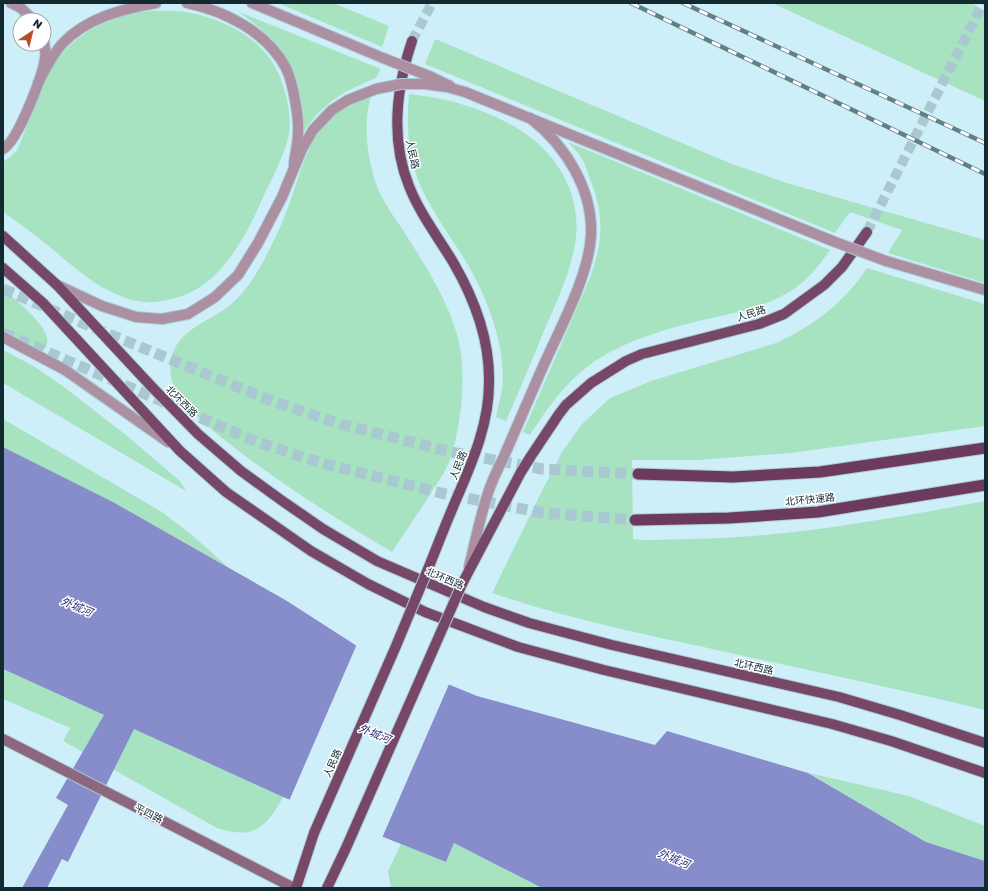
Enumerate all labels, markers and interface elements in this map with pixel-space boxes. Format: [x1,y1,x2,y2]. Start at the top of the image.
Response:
north arrow [12,12,52,52]
text: N [31,16,45,31]
street label: 人民路 [404,138,422,170]
street label: 人民路 [735,303,767,323]
street label: 北环西路 [164,383,200,419]
street label: 人民路 [447,449,469,481]
street label: 北环快速路 [785,490,835,508]
street label: 北环西路 [424,565,466,591]
water label: 外城河 [59,594,97,619]
street label: 北环西路 [733,656,775,676]
water label: 外城河 [357,721,395,746]
street label: 人民路 [320,747,344,779]
street label: 平四路 [133,801,165,825]
water label: 外城河 [656,846,694,871]

